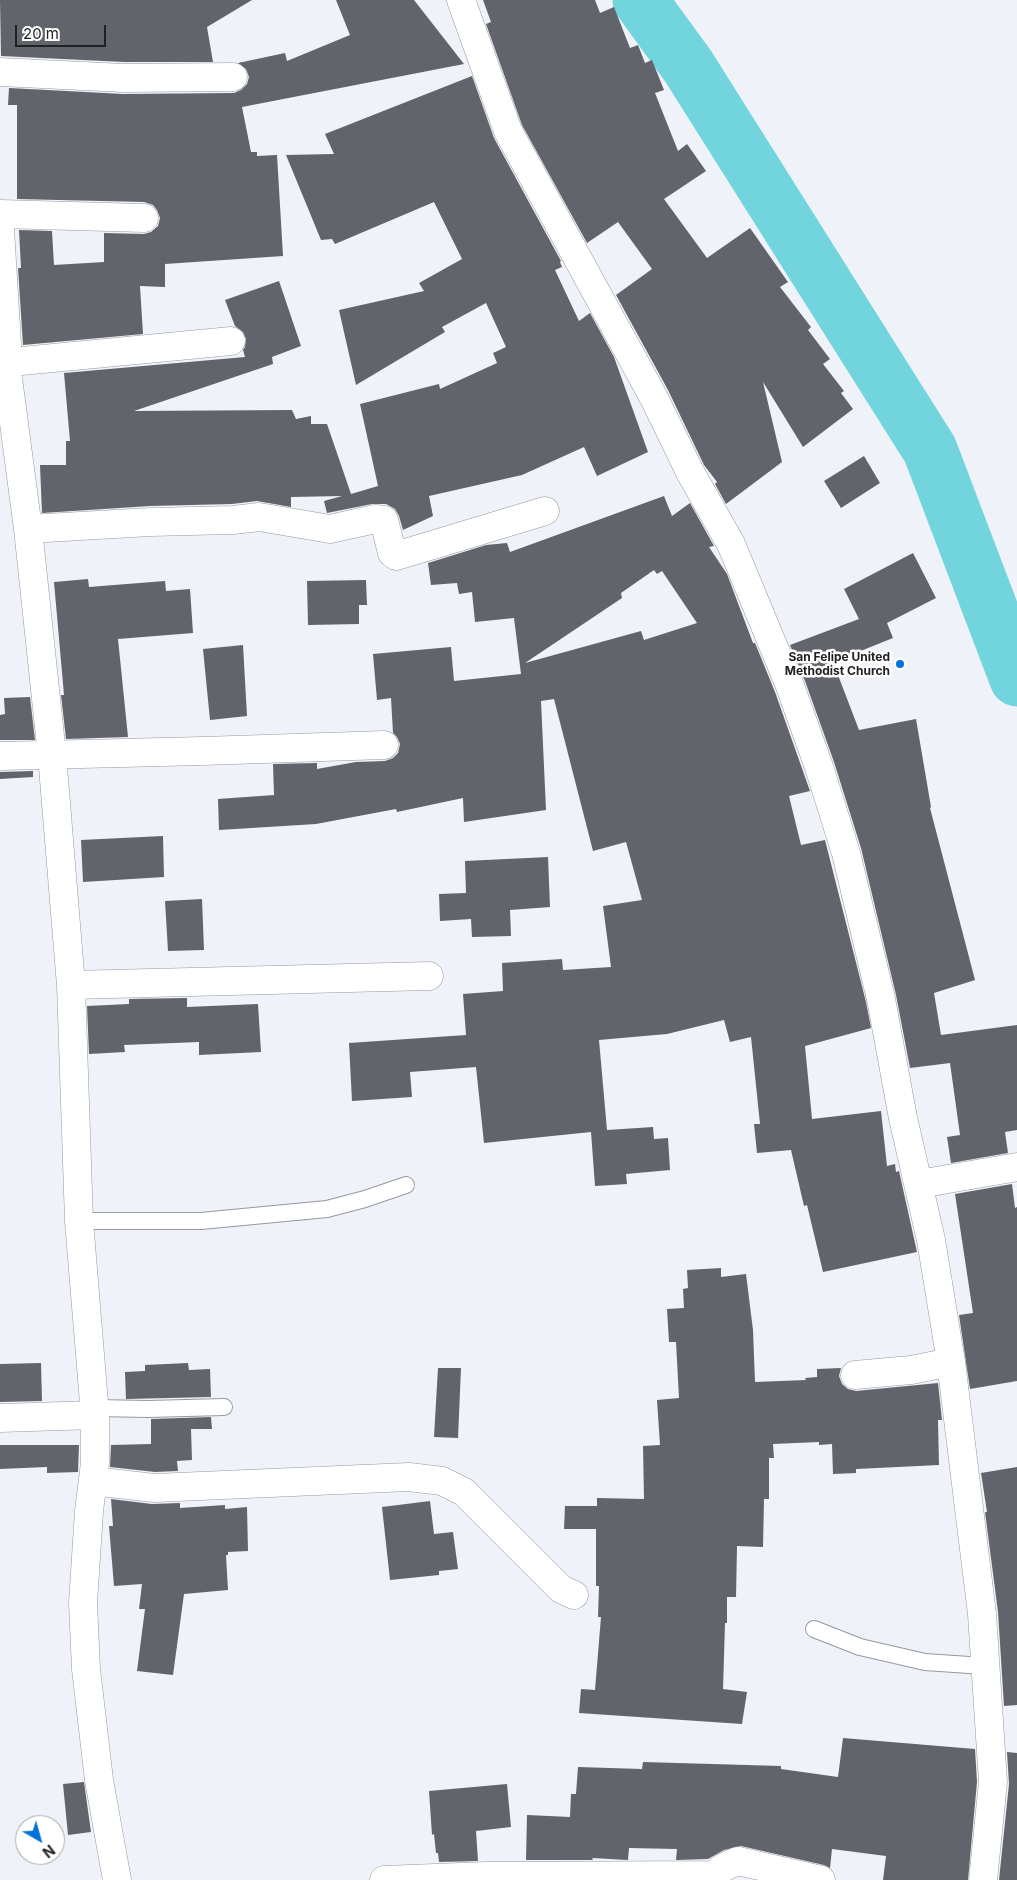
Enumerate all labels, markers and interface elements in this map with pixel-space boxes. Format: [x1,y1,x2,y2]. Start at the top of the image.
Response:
scale bar [18,15,109,47]
text: 20 m [23,24,59,43]
place label: San Felipe United Methodist Church [785,650,890,678]
marker: San Felipe United Methodist Church [894,658,906,670]
north arrow [15,1815,65,1865]
text: N [39,1841,58,1861]

